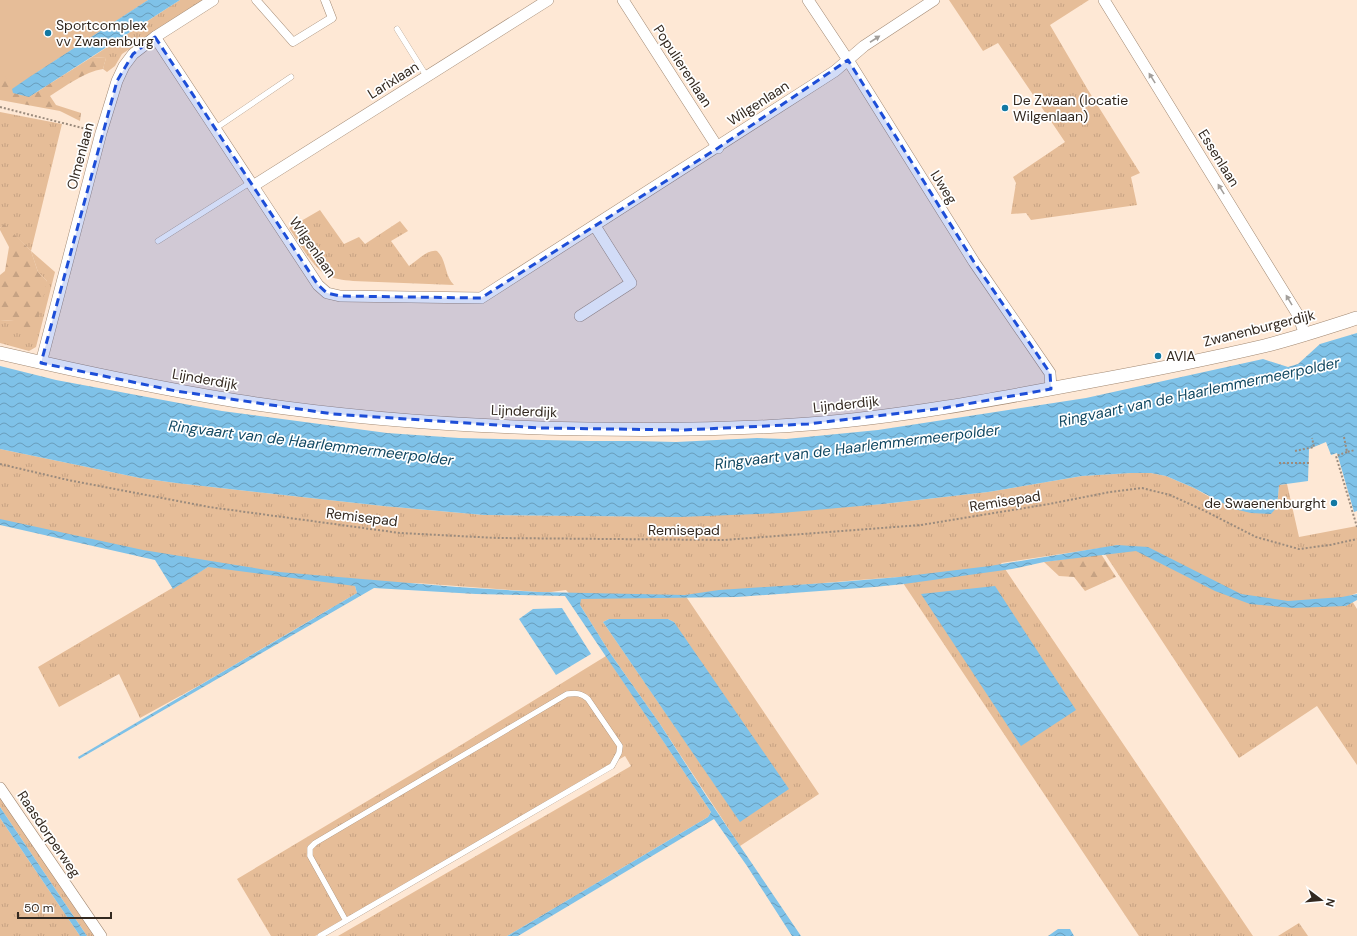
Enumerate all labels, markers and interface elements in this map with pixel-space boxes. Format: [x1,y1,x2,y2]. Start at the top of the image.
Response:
place label: Sportcomplex vv Zwanenburg [56,16,154,50]
street label: Populierenlaan [650,21,716,111]
marker: Sportcomplex vv Zwanenburg [43,28,53,38]
one-way arrow [869,35,880,43]
street label: Larixlaan [364,57,422,103]
one-way arrow [1148,73,1156,83]
street label: Wilgenlaan [724,76,792,130]
place label: De Zwaan (locatie Wilgenlaan) [1013,91,1128,125]
marker: De Zwaan (locatie Wilgenlaan) [1000,103,1010,113]
street label: Olmenlaan [62,120,98,192]
street label: Essenlaan [1194,126,1244,190]
street label: IJweg [927,167,961,207]
one-way arrow [1217,183,1224,195]
street label: Wilgenlaan [286,213,340,281]
one-way arrow [1285,294,1292,306]
street label: Zwanenburgerdijk [1201,305,1317,351]
place label: AVIA [1166,347,1196,365]
marker: AVIA [1153,351,1163,361]
water label: Ringvaart van de Haarlemmermeerpolder [1057,352,1342,432]
street label: Lijnderdijk [171,364,239,394]
street label: Lijnderdijk [812,392,880,416]
street label: Lijnderdijk [490,401,558,421]
water label: Ringvaart van de Haarlemmermeerpolder [167,416,455,470]
water label: Ringvaart van de Haarlemmermeerpolder [713,420,1001,474]
street label: Remisepad [968,486,1042,516]
place label: de Swaenenburght [1204,494,1326,512]
marker: de Swaenenburght [1329,498,1339,508]
street label: Remisepad [325,504,399,530]
street label: Remisepad [648,521,720,539]
street label: Raasdorperweg [13,787,85,881]
north arrow [1301,880,1341,920]
scale bar [18,894,111,920]
text: N [1323,897,1338,909]
text: 50 m [24,900,53,916]

